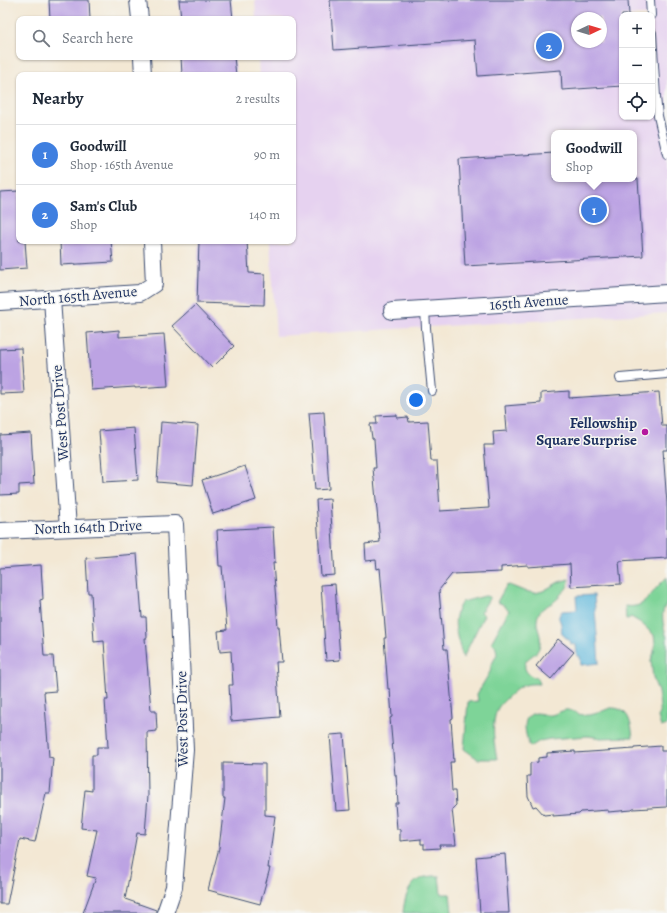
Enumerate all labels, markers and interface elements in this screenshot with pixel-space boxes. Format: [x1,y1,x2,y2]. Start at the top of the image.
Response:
north arrow [571,12,607,48]
map controls [619,12,655,120]
button: + [619,12,655,48]
search box [16,16,296,60]
icon: search [30,27,52,49]
text: Search here [62,28,133,48]
pin: 2 [536,31,562,61]
button: − [619,48,655,84]
button: locate [619,84,655,120]
text: Nearby [32,87,83,110]
text: 2 results [236,90,280,107]
popup [551,130,637,182]
text: Goodwill [70,136,126,156]
text: Goodwill [566,138,622,158]
text: 1 [43,146,47,163]
text: 90 m [254,146,280,163]
text: Shop · 165th Avenue [70,156,173,173]
text: Shop [566,158,593,175]
pin: 1 [581,195,607,225]
text: Sam's Club [70,196,137,216]
text: 2 [42,206,48,223]
text: 140 m [249,206,280,223]
text: Shop [70,216,97,233]
street label: North 165th Avenue [18,281,138,311]
street label: 165th Avenue [489,289,569,315]
street label: West Post Drive [47,364,73,463]
your location [406,390,426,410]
place label: Fellowship Square Surprise [536,413,637,450]
marker: Fellowship Square Surprise [640,427,650,437]
street label: North 164th Drive [34,515,143,539]
street label: West Post Drive [171,670,193,768]

